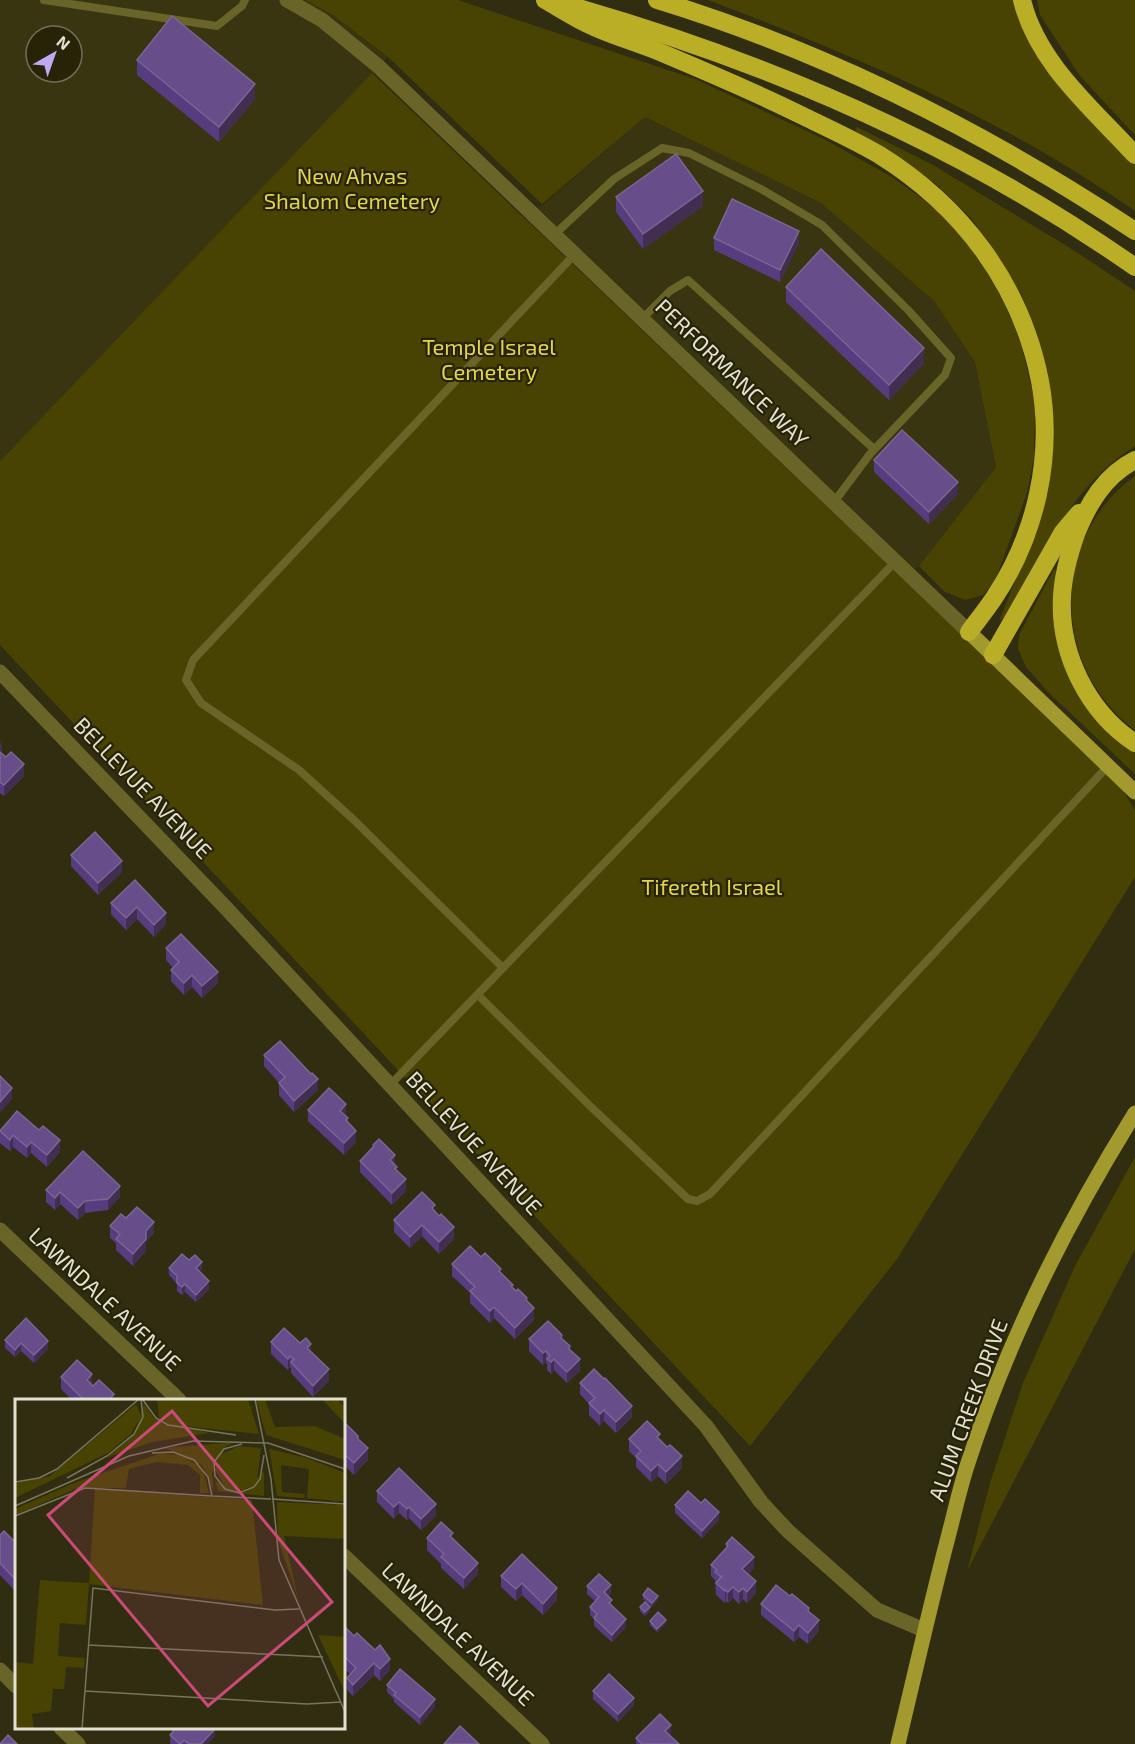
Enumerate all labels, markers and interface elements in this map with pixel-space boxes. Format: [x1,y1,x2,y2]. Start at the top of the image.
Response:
north arrow [24,24,84,84]
text: N [53,31,74,53]
park label: New Ahvas Shalom Cemetery [264,162,441,213]
street label: PERFORMANCE WAY [651,293,815,452]
park label: Temple Israel Cemetery [422,333,556,384]
street label: BELLEVUE AVENUE [69,711,218,864]
park label: Tifereth Israel [642,873,783,899]
street label: BELLEVUE AVENUE [402,1065,548,1219]
street label: LAWNDALE AVENUE [24,1221,187,1375]
street label: ALUM CREEK DRIVE [922,1315,1012,1504]
inset map [15,1399,345,1729]
street label: LAWNDALE AVENUE [377,1556,540,1710]

